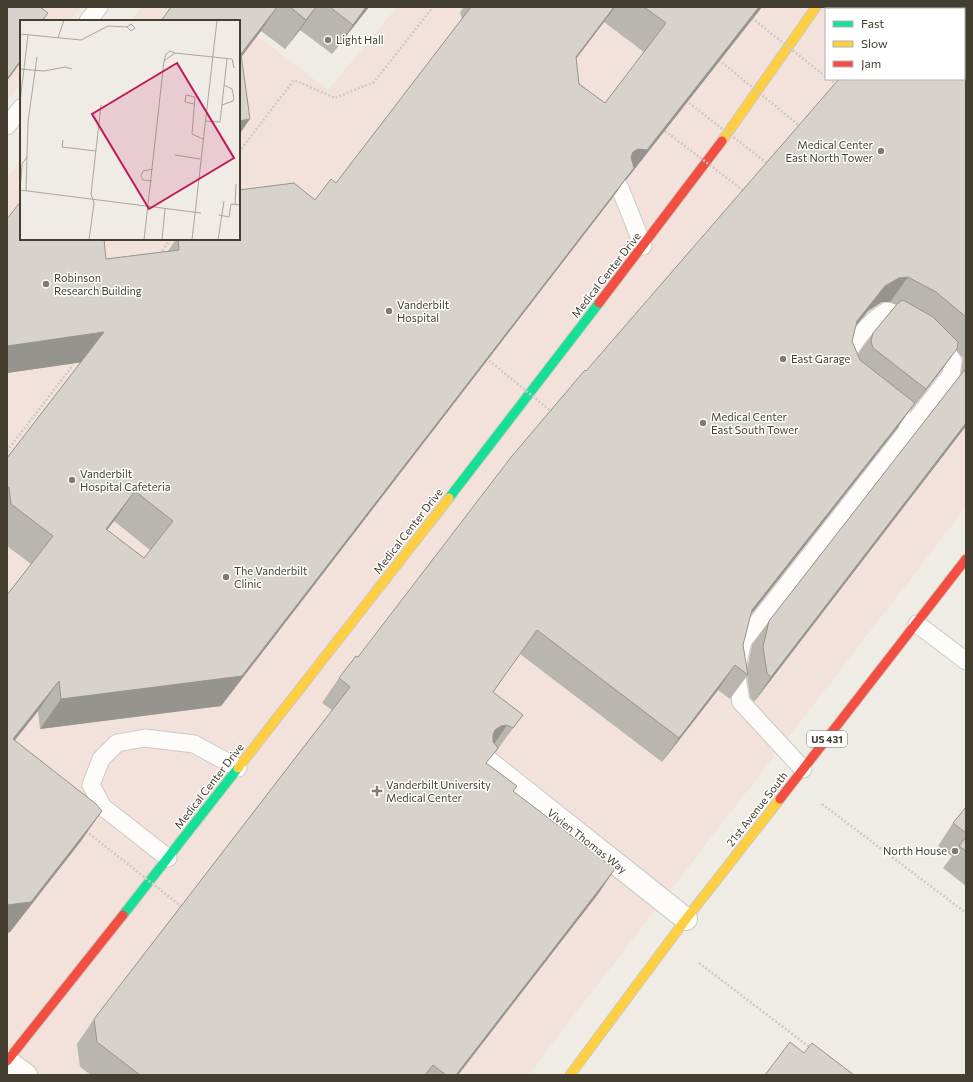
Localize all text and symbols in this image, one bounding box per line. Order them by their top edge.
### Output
legend [825,8,965,80]
text: Fast [861,16,884,30]
inset map [20,20,240,240]
place label: Light Hall [336,33,384,46]
marker: Light Hall [323,35,333,45]
text: Slow [861,36,888,50]
text: Jam [861,56,881,71]
place label: Medical Center East North Tower [786,138,874,164]
marker: Medical Center East North Tower [876,146,886,156]
street label: Medical Center Drive [568,229,643,320]
place label: Robinson Research Building [54,271,142,297]
marker: Robinson Research Building [41,279,51,289]
place label: Vanderbilt Hospital [397,298,450,324]
marker: Vanderbilt Hospital [384,306,394,316]
place label: East Garage [791,352,851,365]
marker: East Garage [778,354,788,364]
place label: Medical Center East South Tower [711,410,799,436]
marker: Medical Center East South Tower [698,418,708,428]
place label: Vanderbilt Hospital Cafeteria [80,467,171,493]
marker: Vanderbilt Hospital Cafeteria [67,475,77,485]
street label: Medical Center Drive [370,485,445,576]
place label: The Vanderbilt Clinic [234,564,308,590]
marker: The Vanderbilt Clinic [221,572,231,582]
road number: US 431 [807,731,847,747]
street label: Medical Center Drive [171,740,246,831]
street label: 21st Avenue South [723,769,790,849]
place label: Vanderbilt University Medical Center [386,778,491,804]
marker: Vanderbilt University Medical Center [371,785,383,797]
street label: Vivien Thomas Way [545,805,630,876]
place label: North House [883,844,947,857]
marker: North House [950,846,960,856]

